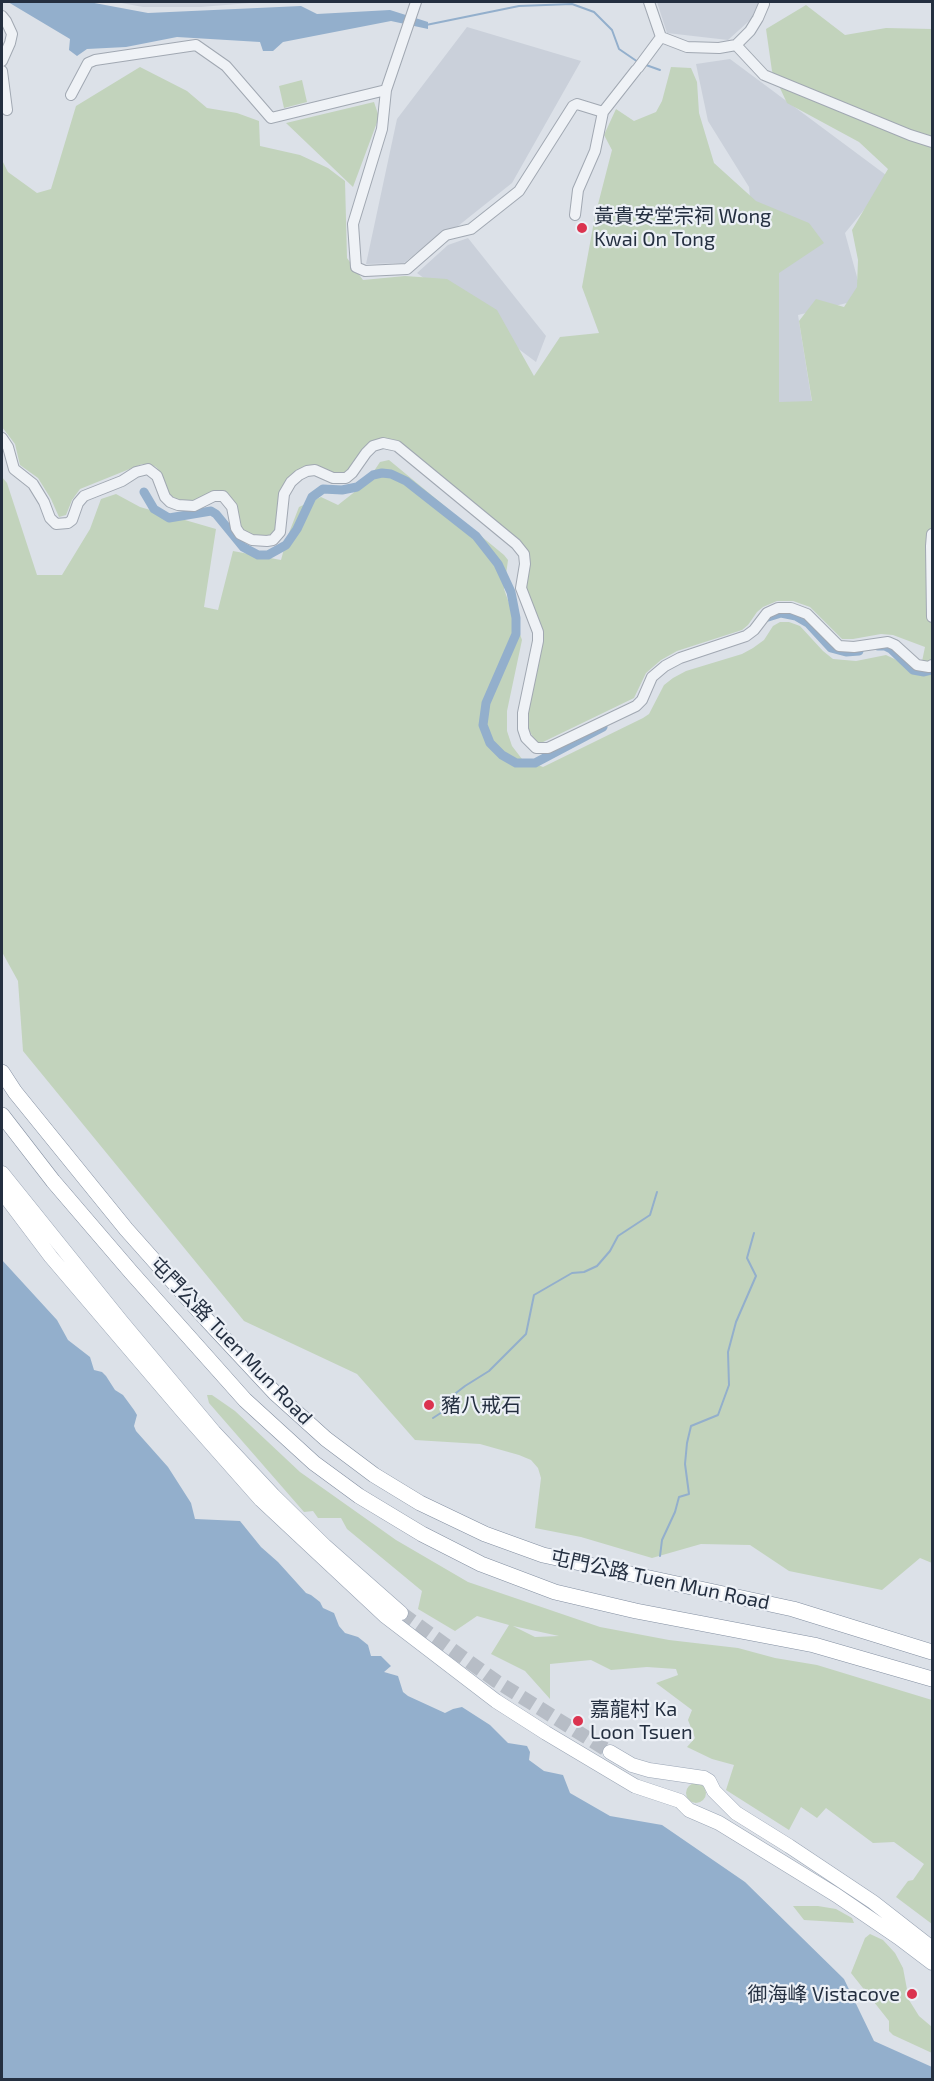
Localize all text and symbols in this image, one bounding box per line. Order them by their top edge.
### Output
place label: 黃貴安堂宗祠 Wong Kwai On Tong [594,204,771,251]
marker: 黃貴安堂宗祠 Wong Kwai On Tong [575,221,589,235]
street label: 屯門公路 Tuen Mun Road [145,1252,317,1430]
place label: 豬八戒石 [441,1393,521,1417]
marker: 豬八戒石 [422,1398,436,1412]
street label: 屯門公路 Tuen Mun Road [548,1545,772,1615]
place label: 嘉龍村 Ka Loon Tsuen [590,1697,693,1744]
marker: 嘉龍村 Ka Loon Tsuen [571,1714,585,1728]
place label: 御海峰 Vistacove [748,1982,900,2006]
marker: 御海峰 Vistacove [905,1987,919,2001]

